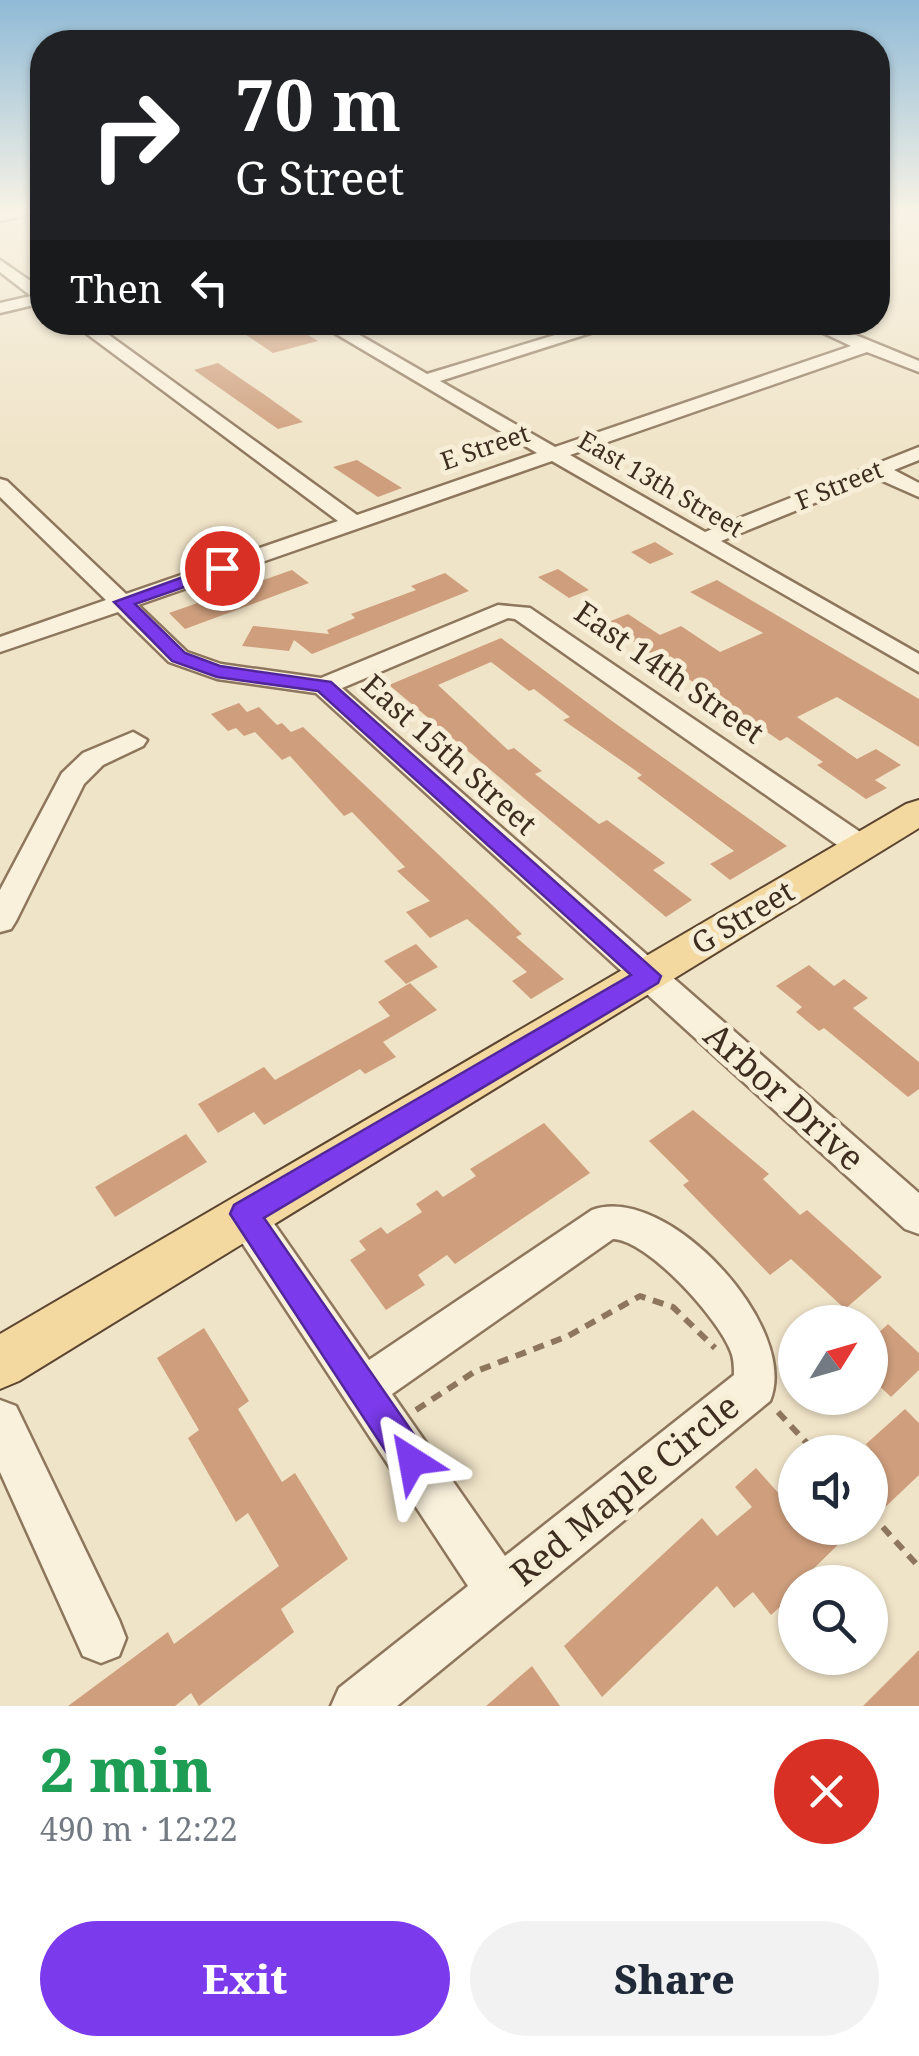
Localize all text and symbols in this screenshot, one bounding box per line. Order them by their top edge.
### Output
text: 70 m [235,56,401,152]
icon: right [70,70,200,200]
text: G Street [235,147,404,208]
icon: left [182,260,237,315]
text: Then [70,262,162,314]
street label: E Street [436,415,534,477]
street label: East 13th Street [573,422,750,544]
street label: F Street [790,451,887,517]
pin [180,526,265,611]
icon: arrive [195,541,250,596]
street label: East 14th Street [567,591,773,752]
street label: East 15th Street [354,664,546,843]
street label: G Street [683,870,801,963]
street label: Arbor Drive [695,1011,875,1180]
north arrow [778,1305,888,1415]
map controls [778,1305,888,1675]
street label: Red Maple Circle [500,1382,748,1596]
position arrow [360,1409,464,1513]
button: sound [778,1435,888,1545]
button: search [778,1565,888,1675]
text: 2 min [40,1728,212,1810]
button: close [774,1739,879,1844]
text: 490 m · 12:22 [40,1807,238,1850]
button: Exit [40,1921,450,2036]
button: Share [470,1921,879,2036]

